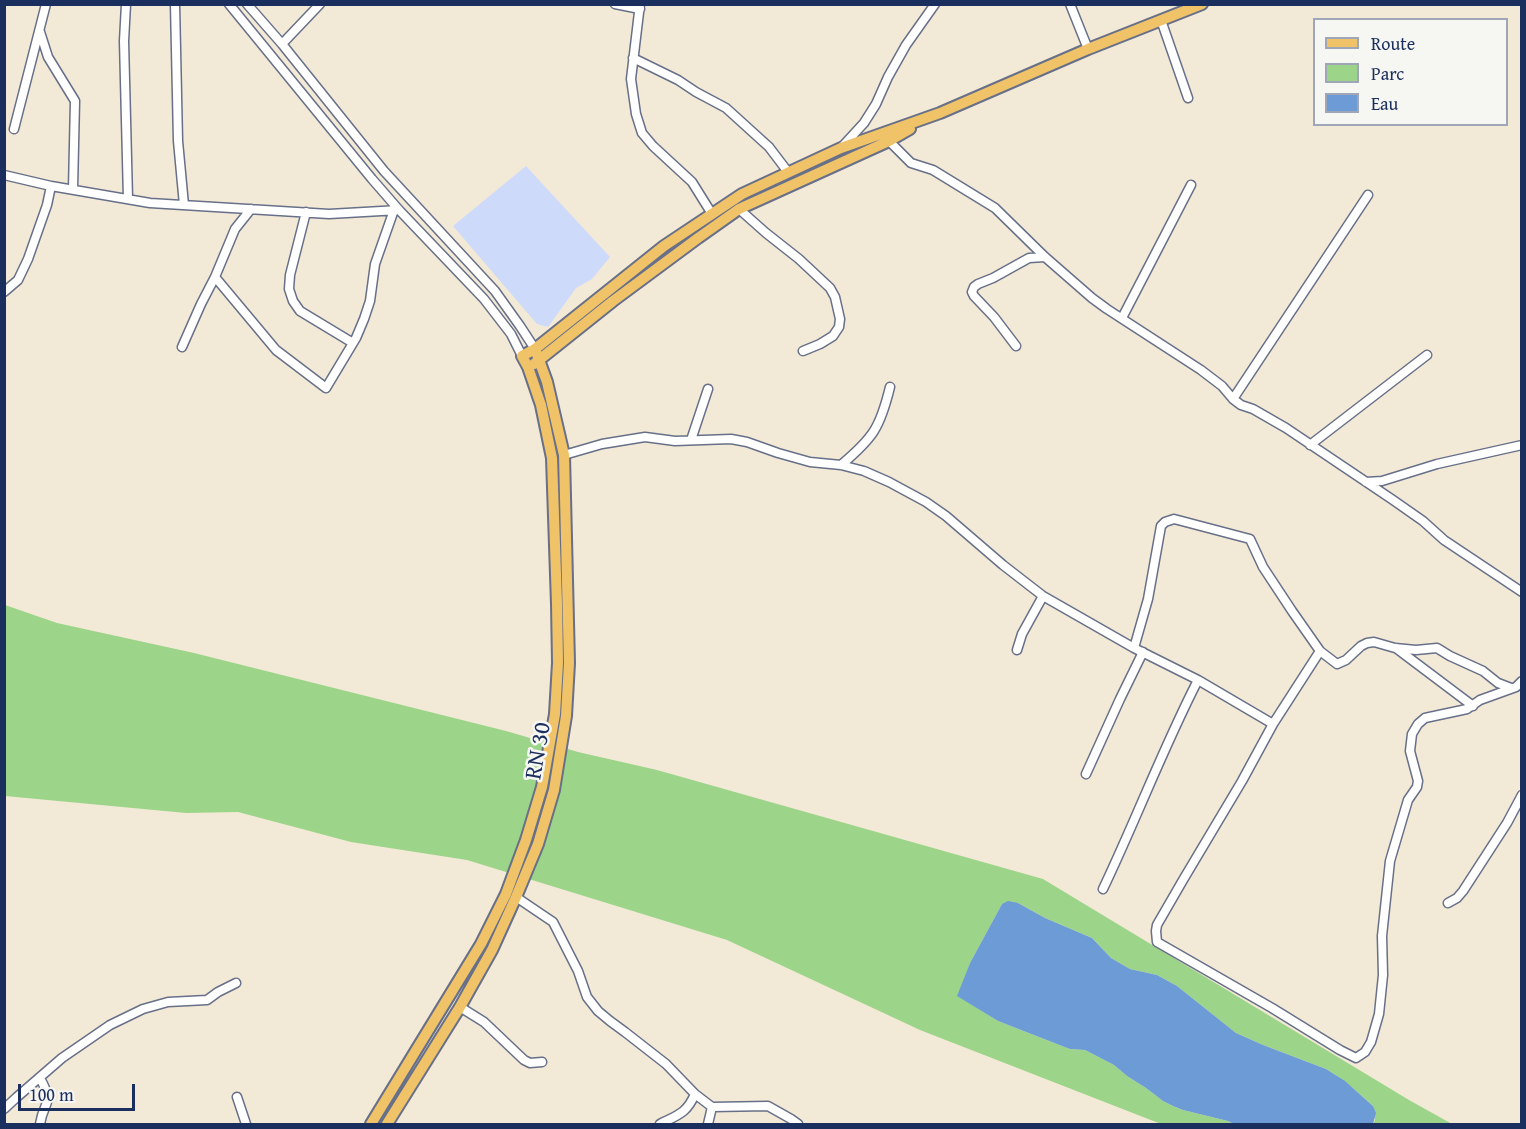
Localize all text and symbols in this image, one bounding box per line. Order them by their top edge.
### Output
legend [1313,18,1508,126]
text: Route [1371,30,1415,57]
text: Parc [1371,60,1404,87]
text: Eau [1371,90,1398,117]
street label: RN 30 [520,720,558,782]
scale bar [21,1072,138,1110]
text: 100 m [29,1081,74,1108]

